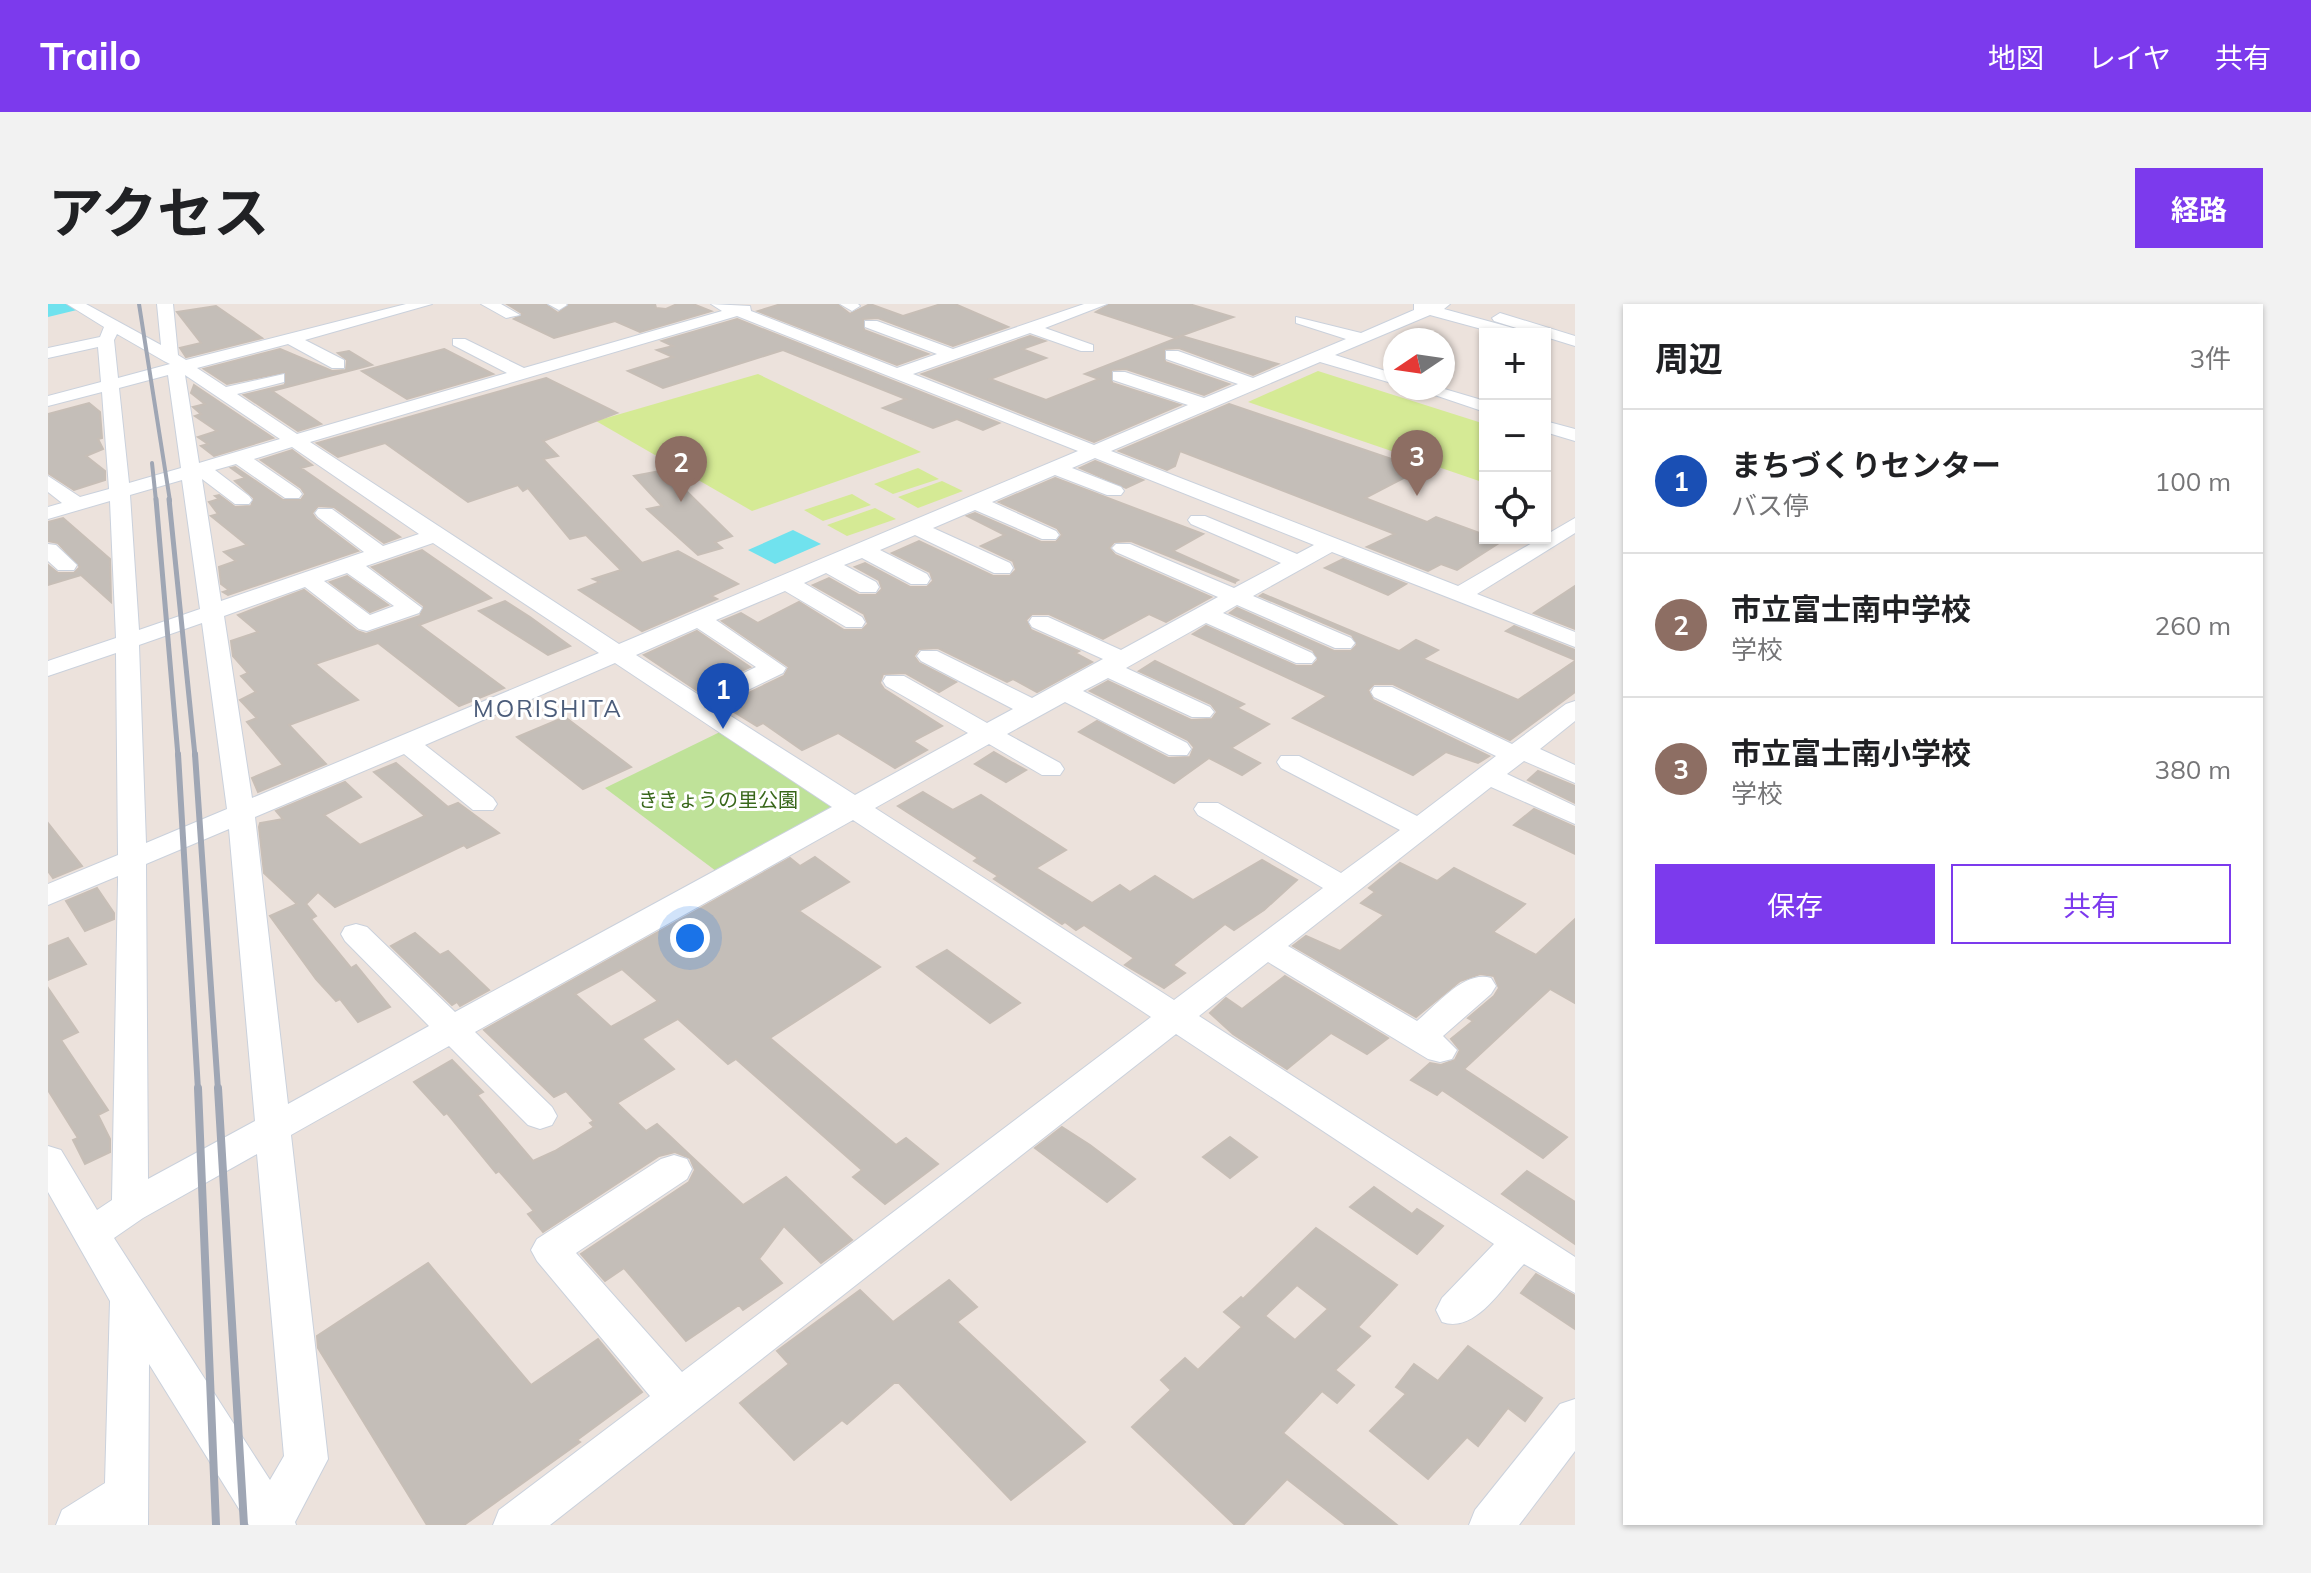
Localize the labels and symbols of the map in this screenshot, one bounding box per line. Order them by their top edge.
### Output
north arrow [1383,328,1455,400]
pin: 3 [1391,430,1443,496]
pin: 2 [655,436,707,502]
pin: 1 [697,663,749,729]
district label: MORISHITA [473,693,623,723]
park label: ききょうの里公園 [638,787,798,812]
your location [670,918,710,958]

